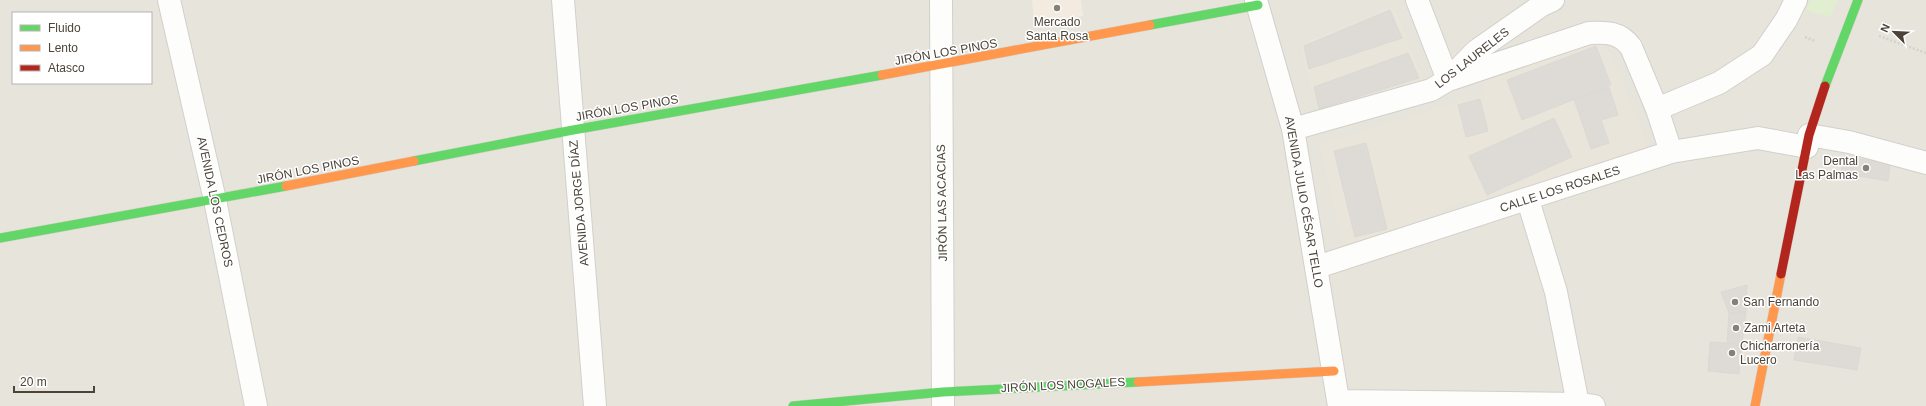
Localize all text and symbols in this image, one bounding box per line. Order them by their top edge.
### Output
marker: Mercado Santa Rosa [1052,3,1062,13]
legend [12,12,152,84]
north arrow [1874,12,1914,52]
place label: Mercado Santa Rosa [1026,15,1089,43]
text: Fluido [48,21,81,35]
text: N [1878,22,1892,34]
street label: LOS LAURELES [1432,25,1512,91]
street label: JIRÓN LOS PINOS [893,35,998,68]
text: Lento [48,41,78,55]
text: Atasco [48,61,85,75]
street label: JIRÓN LOS PINOS [574,91,679,124]
street label: AVENIDA JULIO CÉSAR TELLO [1282,115,1327,289]
street label: AVENIDA LOS CEDROS [194,135,236,269]
street label: AVENIDA JORGE DÍAZ [566,139,591,267]
street label: JIRÓN LAS ACACIAS [933,144,950,262]
street label: JIRÓN LOS PINOS [255,152,360,187]
place label: Dental Las Palmas [1795,154,1858,182]
street label: CALLE LOS ROSALES [1498,163,1622,215]
marker: Dental Las Palmas [1861,163,1871,173]
place label: San Fernando [1743,295,1819,309]
marker: San Fernando [1730,297,1740,307]
place label: Zami Arteta [1744,321,1806,335]
marker: Zami Arteta [1731,323,1741,333]
place label: Chicharronería Lucero [1740,339,1820,367]
marker: Chicharronería Lucero [1727,348,1737,358]
scale bar [14,368,94,394]
street label: JIRÓN LOS NOGALES [1000,374,1126,395]
text: 20 m [20,375,47,389]

